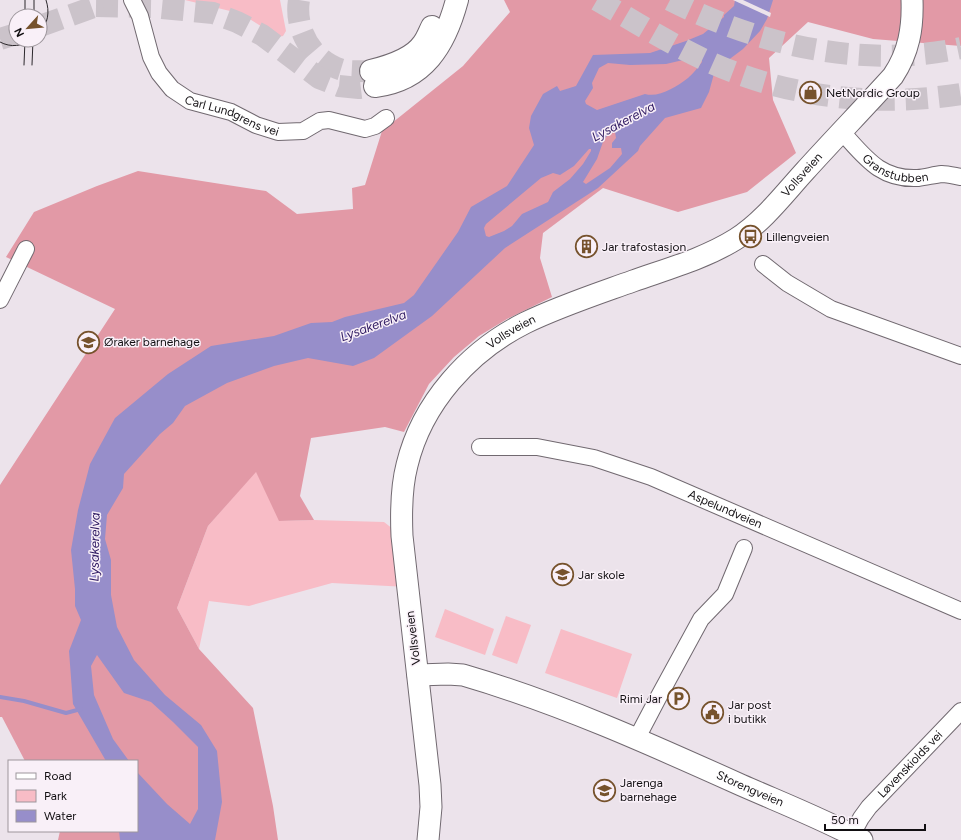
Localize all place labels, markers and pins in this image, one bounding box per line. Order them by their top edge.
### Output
shop icon: NetNordic Group [797,80,823,106]
place label: NetNordic Group [826,86,920,100]
bus stop icon: Lillengveien [737,224,763,250]
place label: Lillengveien [766,230,830,244]
building icon: Jar trafostasjon [573,234,599,260]
place label: Jar trafostasjon [602,240,686,254]
school or university icon: Øraker barnehage [76,329,102,355]
place label: Øraker barnehage [104,335,200,349]
school or university icon: Jar skole [550,562,576,588]
place label: Jar skole [578,568,625,582]
parking icon: Rimi Jar [665,686,691,712]
place label: Rimi Jar [619,692,662,706]
place label: Jar post i butikk [728,698,772,726]
public building icon: Jar post i butikk [699,699,725,725]
place label: Jarenga barnehage [620,776,677,804]
school or university icon: Jarenga barnehage [592,777,618,803]

